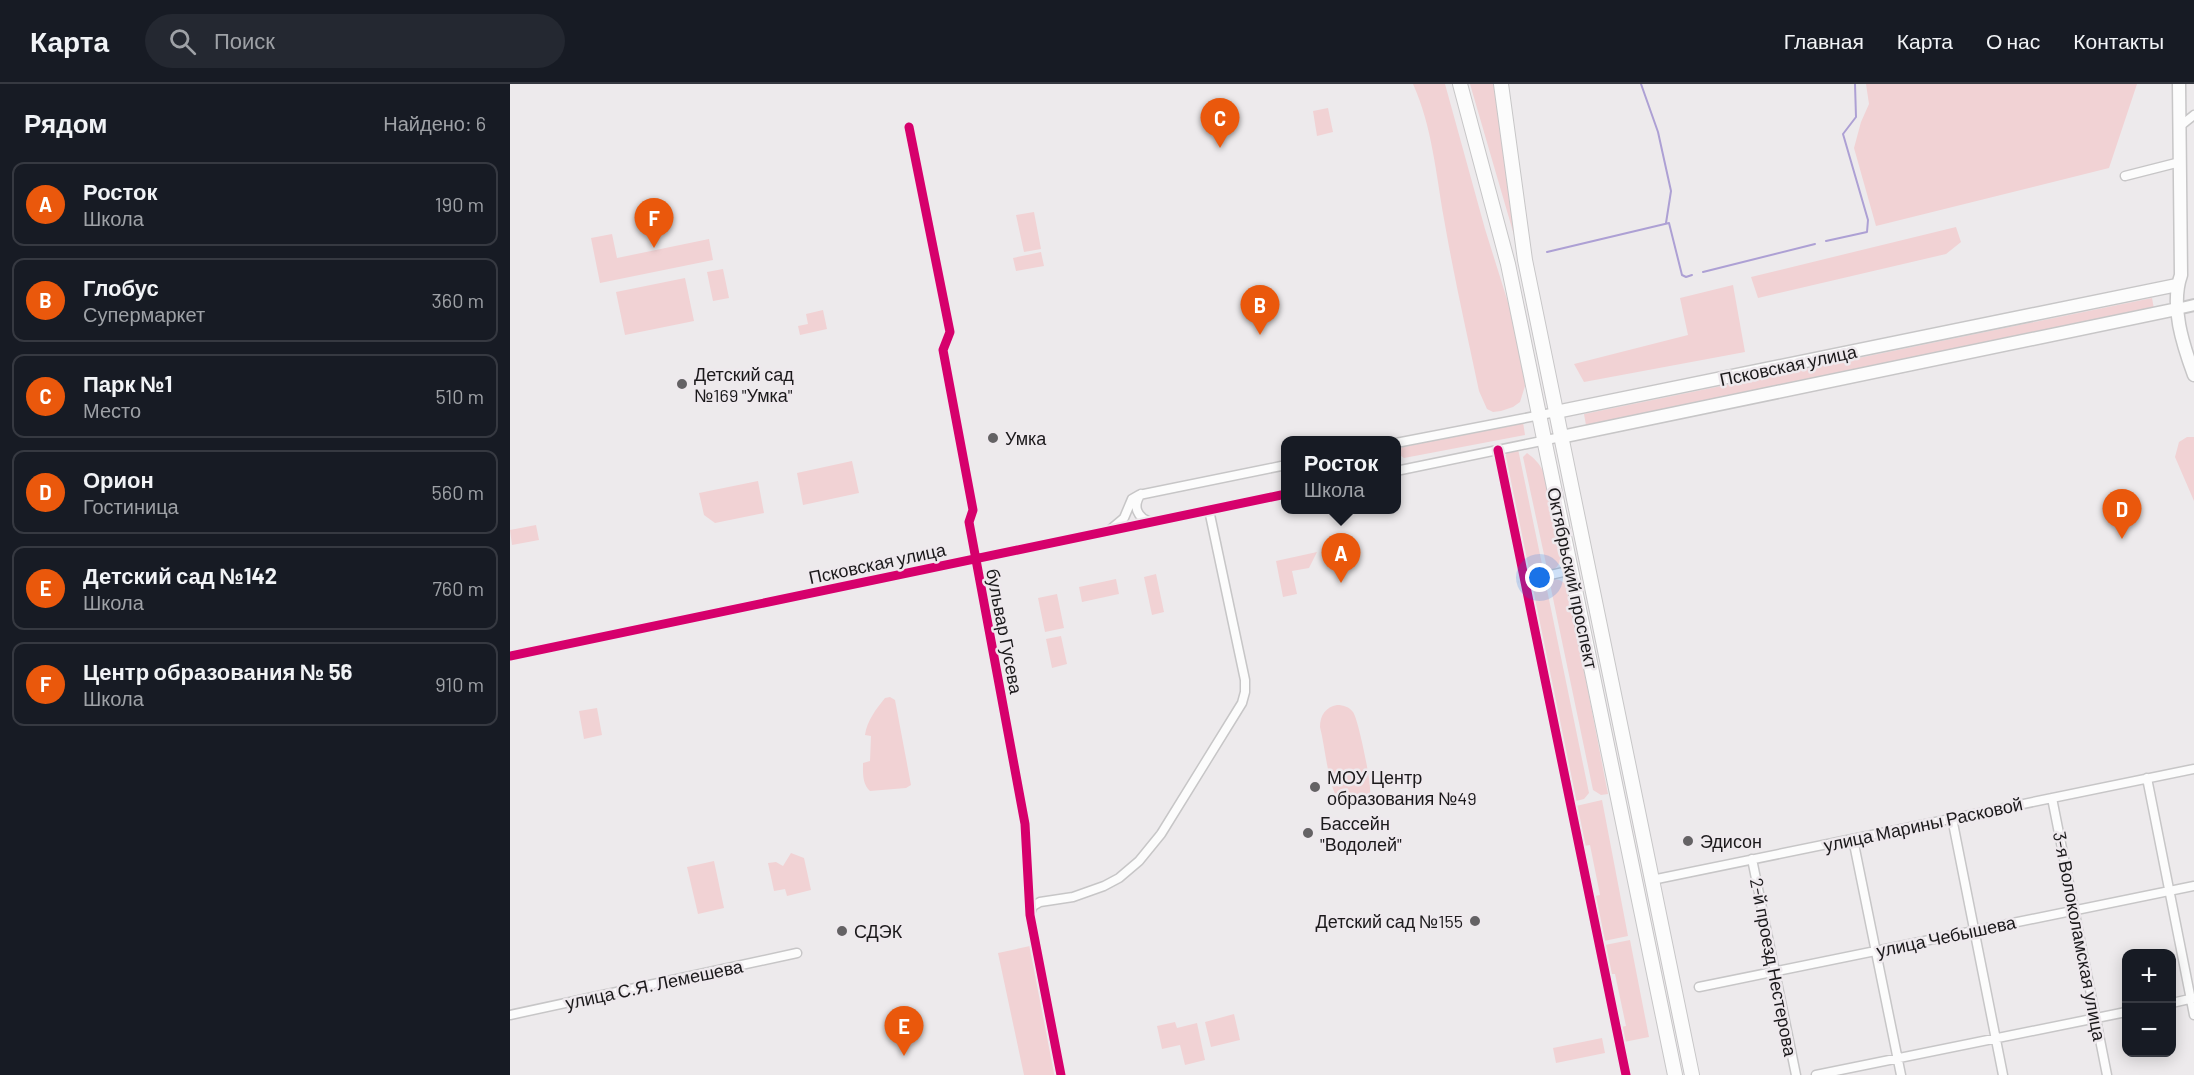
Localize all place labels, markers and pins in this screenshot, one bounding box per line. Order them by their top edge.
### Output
pin: C [1200,98,1240,148]
pin: F [634,198,674,248]
pin: B [1240,286,1280,335]
place label: Детский сад №169 "Умка" [694,363,794,406]
marker: Детский сад №169 "Умка" [675,377,689,391]
place label: Умка [1005,427,1047,449]
marker: Умка [986,431,1000,445]
pin: D [2102,490,2142,539]
pin: A [1322,534,1360,583]
place label: МОУ Центр образования №49 [1327,766,1477,809]
marker: МОУ Центр образования №49 [1308,780,1322,794]
place label: Бассейн "Водолей" [1320,812,1402,855]
marker: Бассейн "Водолей" [1301,826,1315,840]
place label: Эдисон [1700,830,1762,852]
marker: Эдисон [1681,834,1695,848]
place label: Детский сад №155 [1316,910,1463,932]
marker: Детский сад №155 [1468,914,1482,928]
place label: СДЭК [854,920,903,942]
marker: СДЭК [835,924,849,938]
pin: E [884,1006,924,1056]

